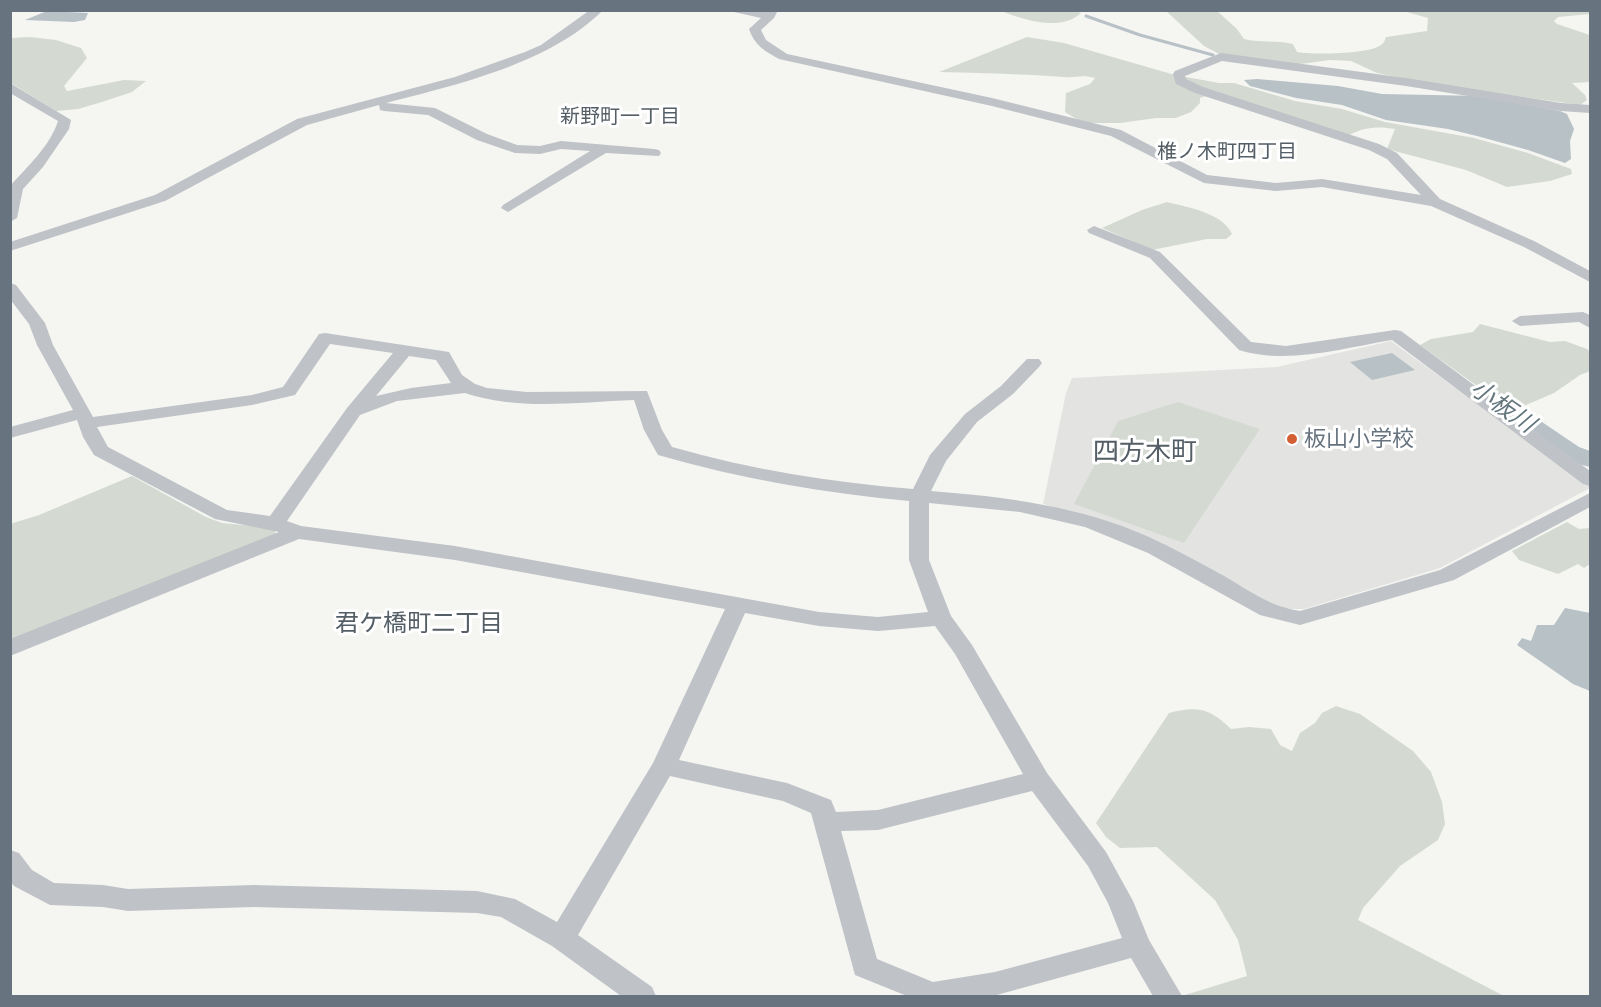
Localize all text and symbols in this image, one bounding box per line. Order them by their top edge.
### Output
district label: 新野町一丁目 [560,104,680,128]
district label: 椎ノ木町四丁目 [1157,139,1297,163]
water label: 小板川 [1465,374,1541,438]
place label: 板山小学校 [1304,426,1414,452]
marker: 板山小学校 [1285,432,1299,446]
district label: 四方木町 [1093,435,1197,467]
district label: 君ケ橋町二丁目 [335,609,503,637]

